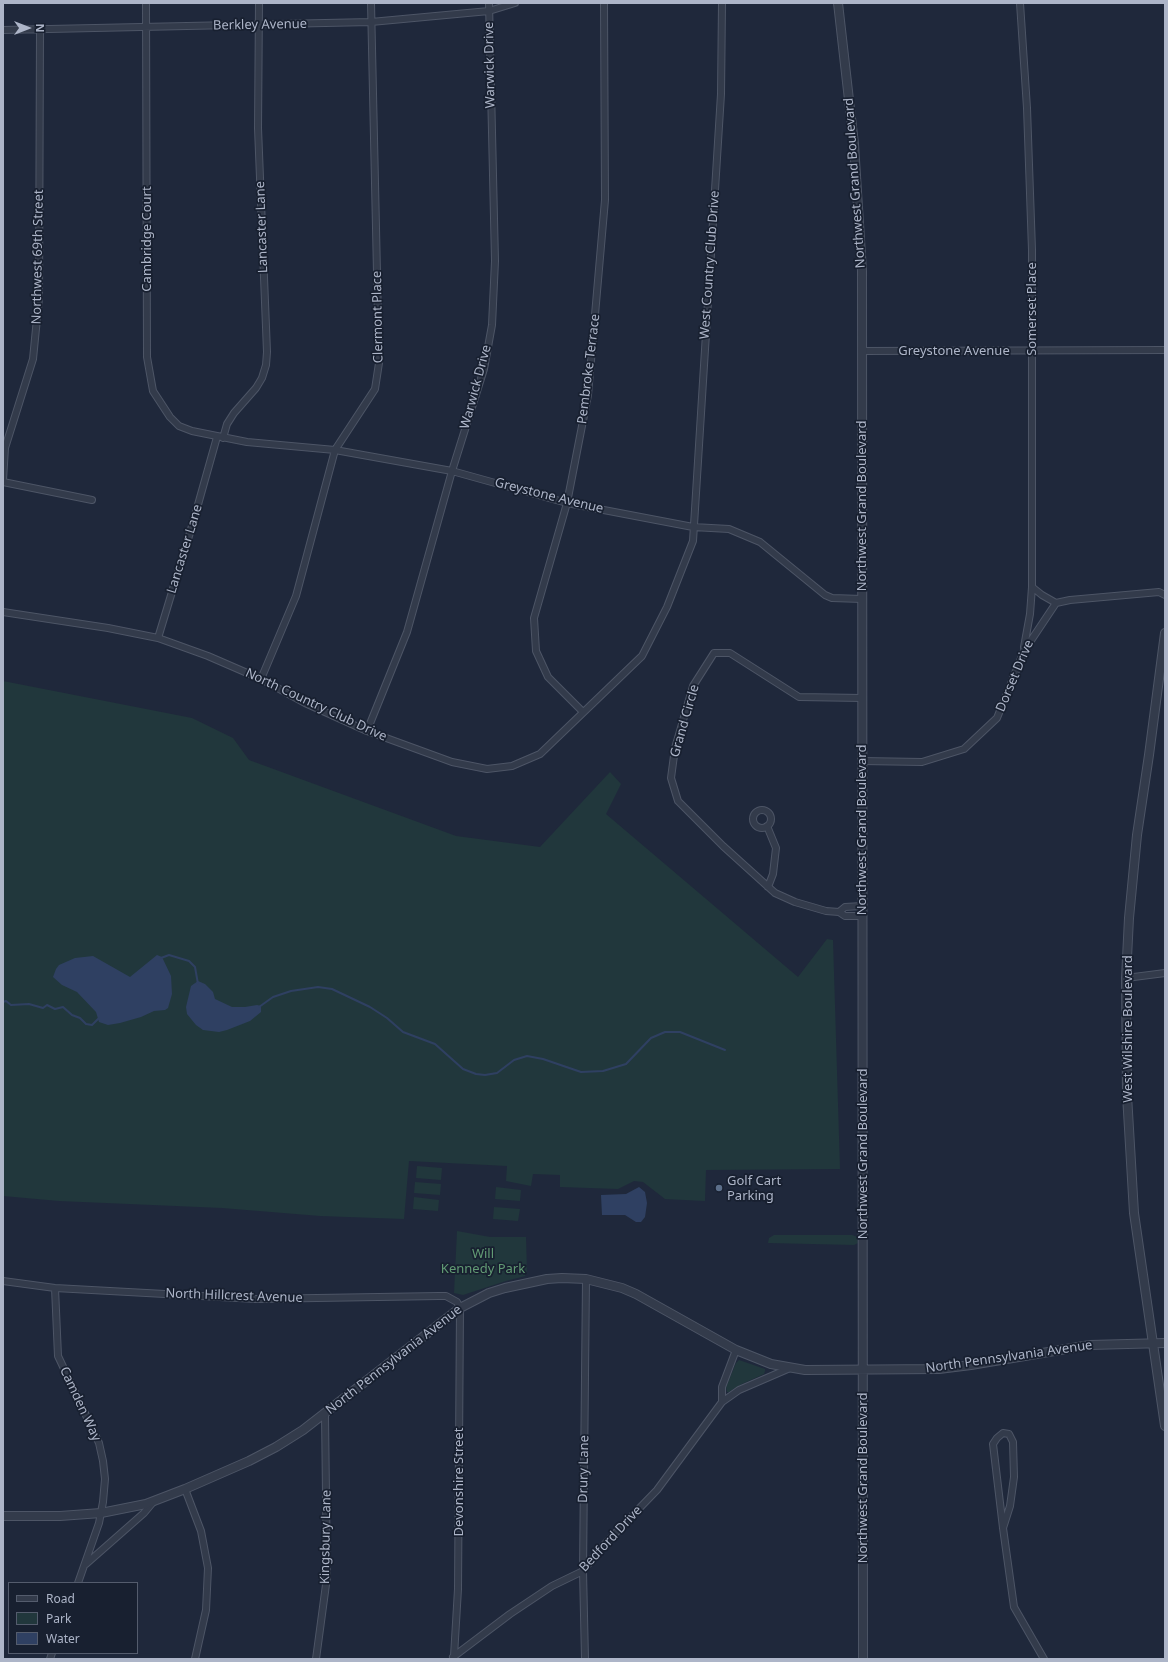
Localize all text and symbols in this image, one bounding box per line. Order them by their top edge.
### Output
north arrow [8,8,48,48]
street label: Berkley Avenue [213,16,307,34]
street label: Warwick Drive [481,21,499,109]
text: N [33,24,48,32]
street label: Northwest Grand Boulevard [841,97,869,269]
street label: Lancaster Lane [253,181,271,273]
street label: Cambridge Court [139,186,155,292]
street label: Northwest 69th Street [29,189,47,325]
street label: West Country Club Drive [697,190,723,340]
street label: Somerset Place [1024,262,1040,356]
street label: Clermont Place [369,271,387,363]
street label: Pembroke Terrace [574,313,604,425]
street label: Warwick Drive [457,343,495,431]
street label: Greystone Avenue [898,343,1010,359]
street label: Northwest Grand Boulevard [854,421,870,591]
street label: Greystone Avenue [493,475,605,517]
street label: Lancaster Lane [164,503,206,595]
street label: Dorset Drive [993,638,1037,714]
street label: North Country Club Drive [243,665,389,745]
street label: Grand Circle [667,683,703,759]
street label: Northwest Grand Boulevard [854,745,870,915]
street label: West Wilshire Boulevard [1120,955,1136,1103]
street label: Northwest Grand Boulevard [855,1069,871,1239]
place label: Golf Cart Parking [727,1173,781,1204]
marker: Golf Cart Parking [714,1183,724,1193]
park label: Will Kennedy Park [441,1246,525,1277]
street label: North Hillcrest Avenue [165,1286,303,1306]
street label: North Pennsylvania Avenue [323,1302,465,1418]
street label: North Pennsylvania Avenue [925,1338,1093,1376]
street label: Camden Way [56,1364,104,1444]
street label: Northwest Grand Boulevard [855,1393,871,1563]
street label: Devonshire Street [451,1428,467,1536]
street label: Drury Lane [576,1435,592,1503]
street label: Kingsbury Lane [317,1490,335,1584]
street label: Bedford Drive [576,1503,646,1575]
legend [8,1582,138,1654]
text: Road [46,1590,75,1607]
text: Park [46,1610,71,1627]
text: Water [46,1630,80,1647]

